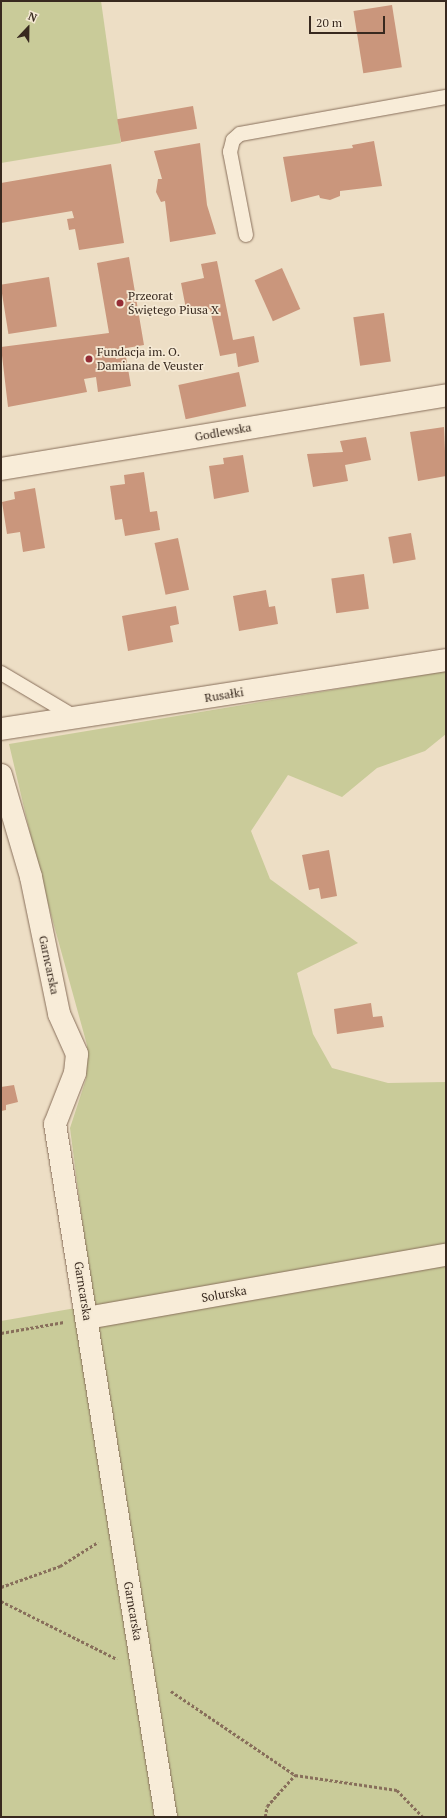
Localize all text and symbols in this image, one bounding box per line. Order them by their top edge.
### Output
north arrow [8,8,48,48]
scale bar [311,8,387,34]
text: N [26,9,39,25]
text: 20 m [316,15,342,30]
place label: Przeorat Świętego Piusa X [128,289,219,317]
marker: Przeorat Świętego Piusa X [115,298,125,308]
place label: Fundacja im. O. Damiana de Veuster [97,345,204,373]
marker: Fundacja im. O. Damiana de Veuster [84,354,94,364]
street label: Godlewska [193,420,253,444]
street label: Rusałki [203,685,245,705]
street label: Garncarska [36,934,62,996]
street label: Garncarska [71,1260,95,1322]
street label: Solurska [200,1283,248,1305]
street label: Garncarska [121,1580,145,1642]

